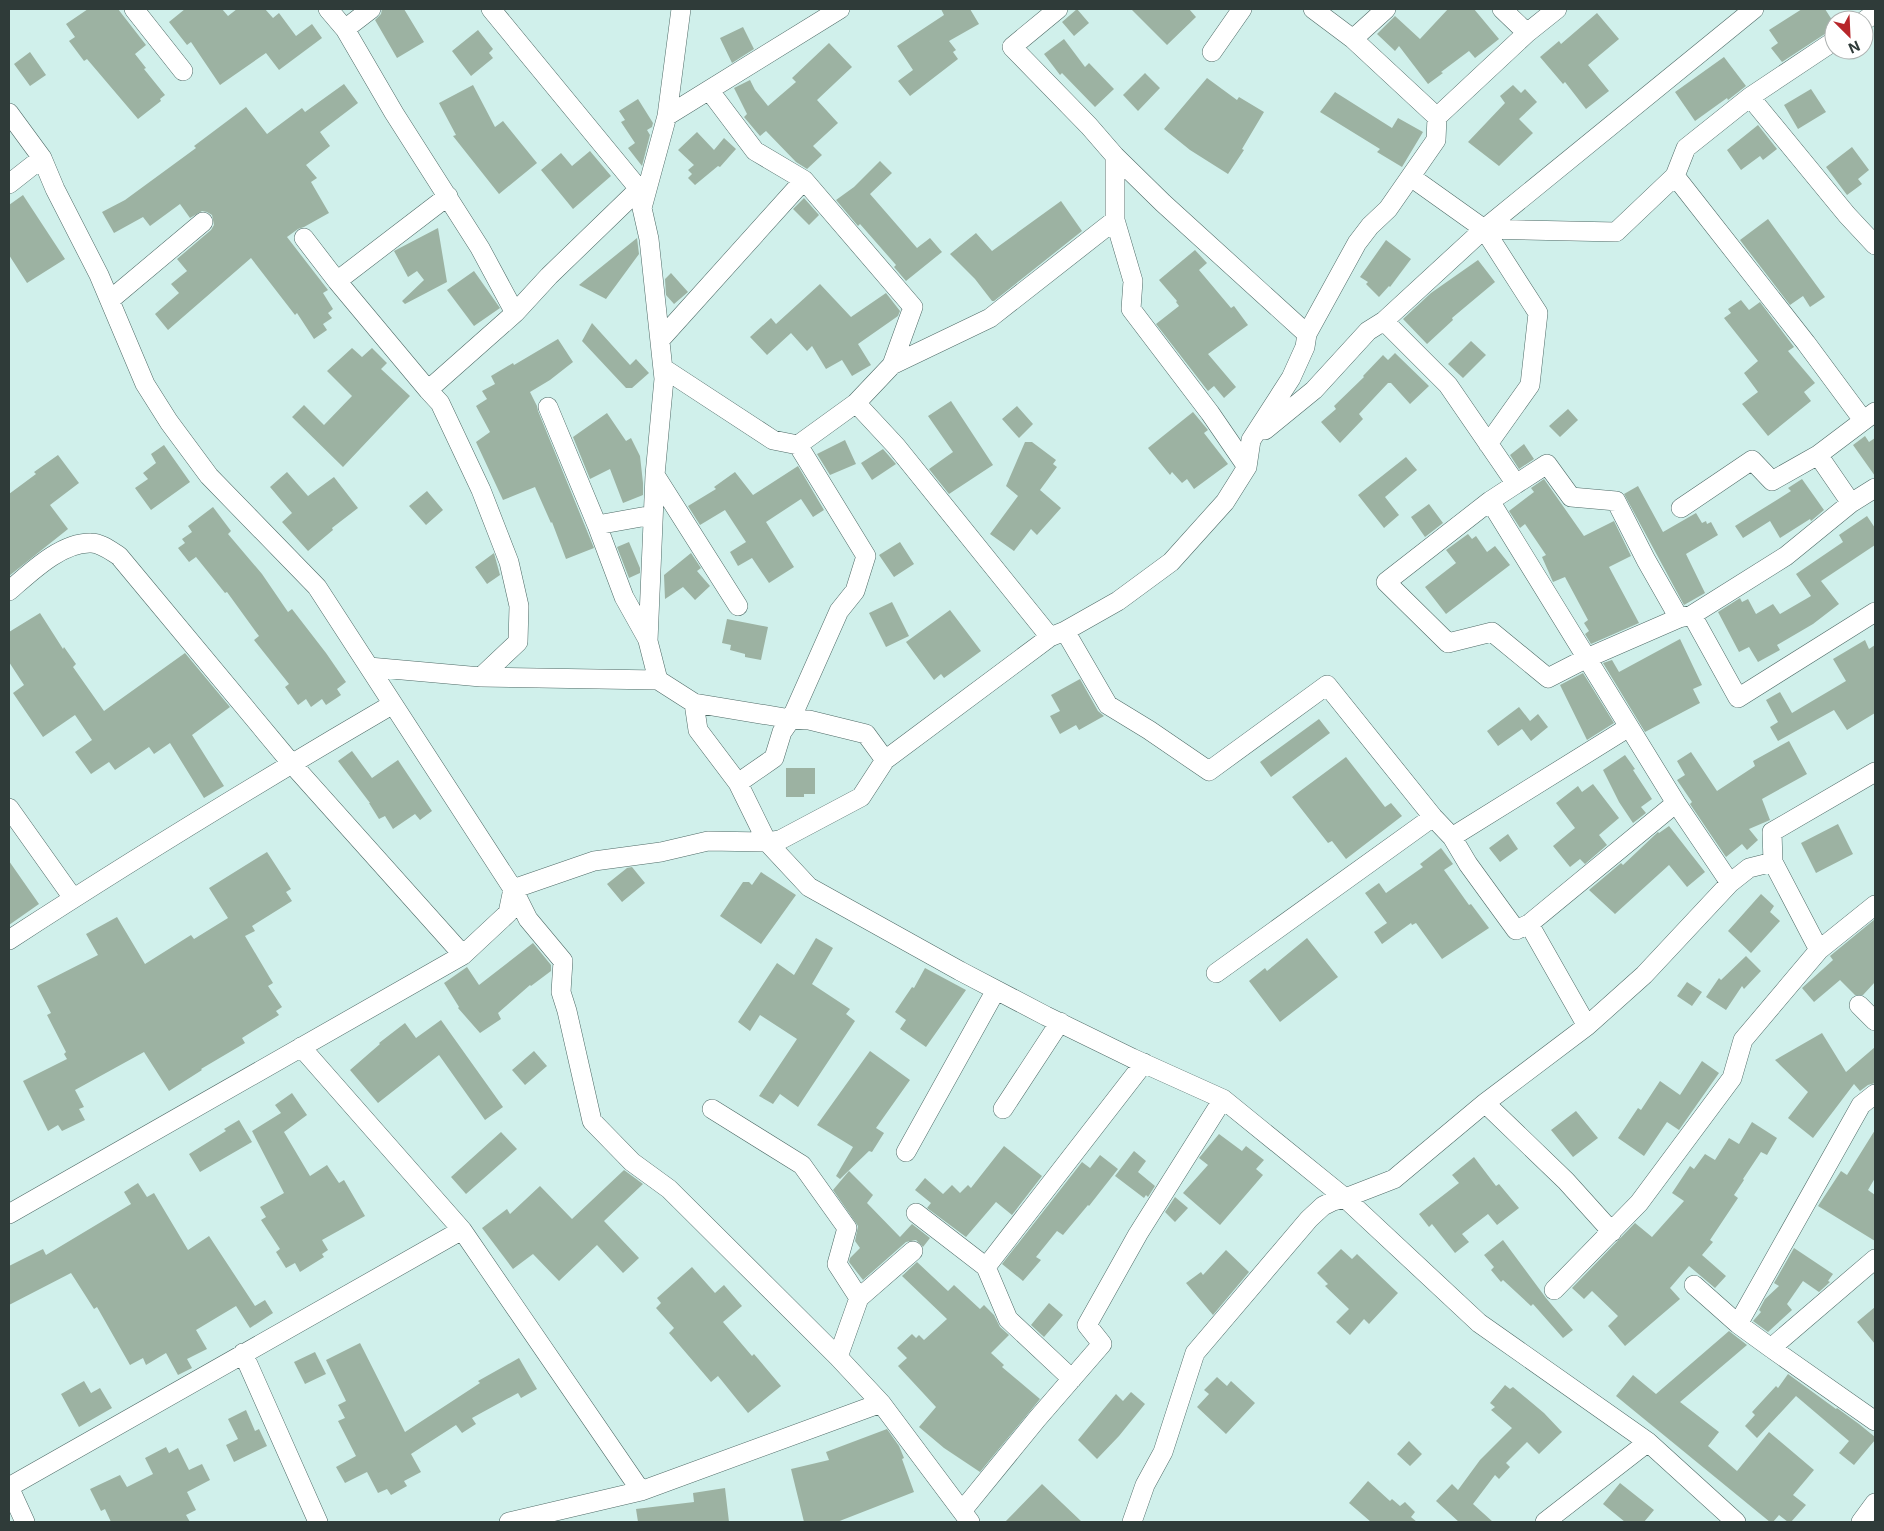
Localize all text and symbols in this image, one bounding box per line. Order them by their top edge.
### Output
north arrow [1824,10,1874,60]
text: N [1846,37,1863,57]

